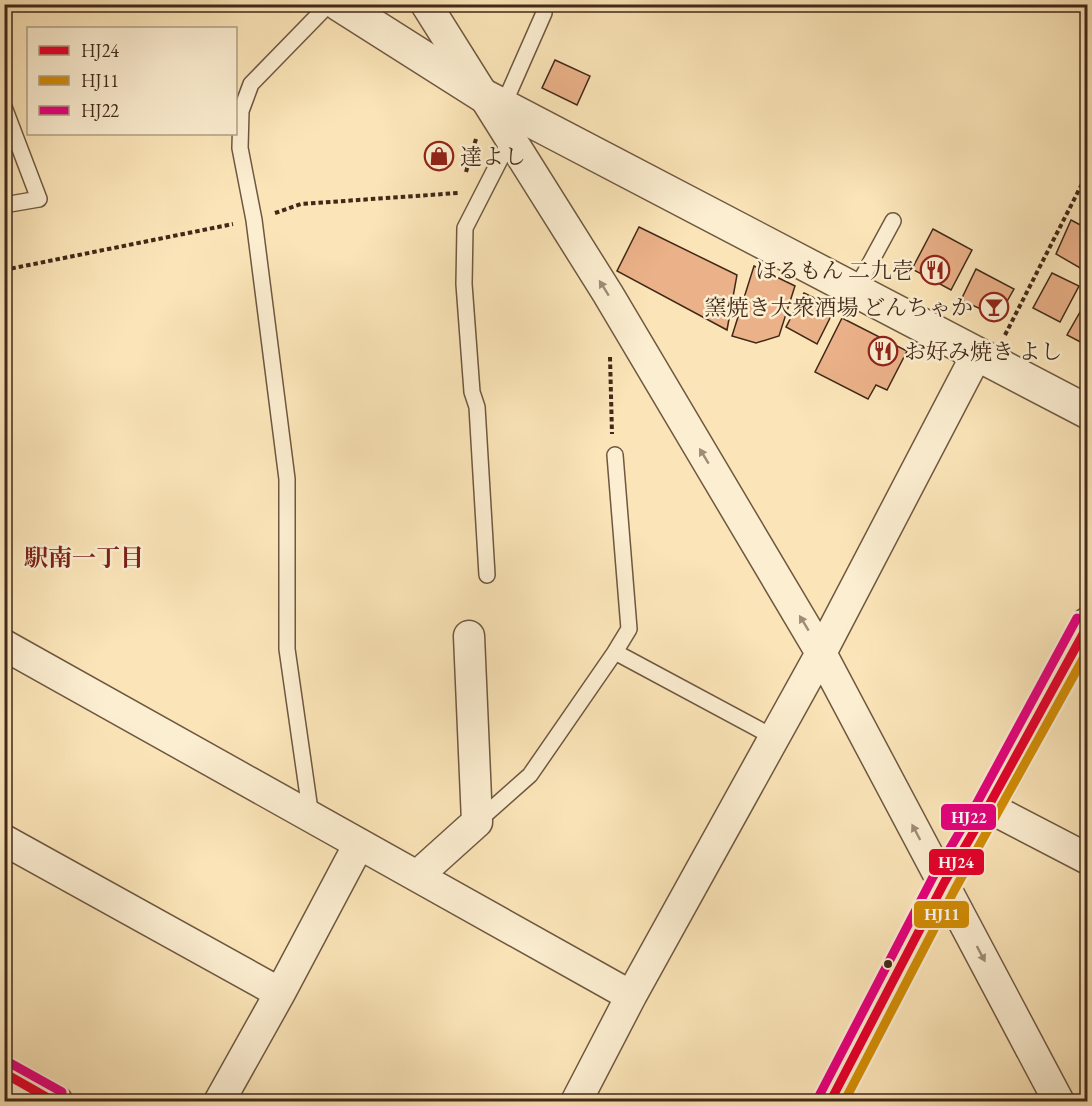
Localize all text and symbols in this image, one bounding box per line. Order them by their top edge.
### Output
legend [27,27,237,135]
text: HJ24 [81,39,119,62]
text: HJ11 [81,69,119,92]
text: HJ22 [81,99,119,122]
shop icon: 達よし [423,140,455,172]
place label: 達よし [460,142,526,171]
restaurant icon: ほるもん 二九壱 [919,254,951,286]
place label: ほるもん 二九壱 [756,256,914,285]
one-way arrow [599,280,610,296]
bar icon: 窯焼き大衆酒場 どんちゃか [978,291,1010,323]
place label: 窯焼き大衆酒場 どんちゃか [705,293,973,322]
restaurant icon: お好み焼き よし [867,335,899,367]
place label: お好み焼き よし [904,337,1062,366]
one-way arrow [699,447,709,464]
district label: 駅南一丁目 [24,542,144,573]
one-way arrow [798,615,809,631]
line badge: HJ22 [940,803,997,831]
text: HJ22 [951,807,987,828]
one-way arrow [911,823,921,840]
line badge: HJ24 [928,848,985,876]
text: HJ24 [938,852,974,873]
line badge: HJ11 [913,900,970,929]
text: HJ11 [924,904,960,925]
one-way arrow [976,945,986,962]
unlabelled marker [882,958,894,970]

